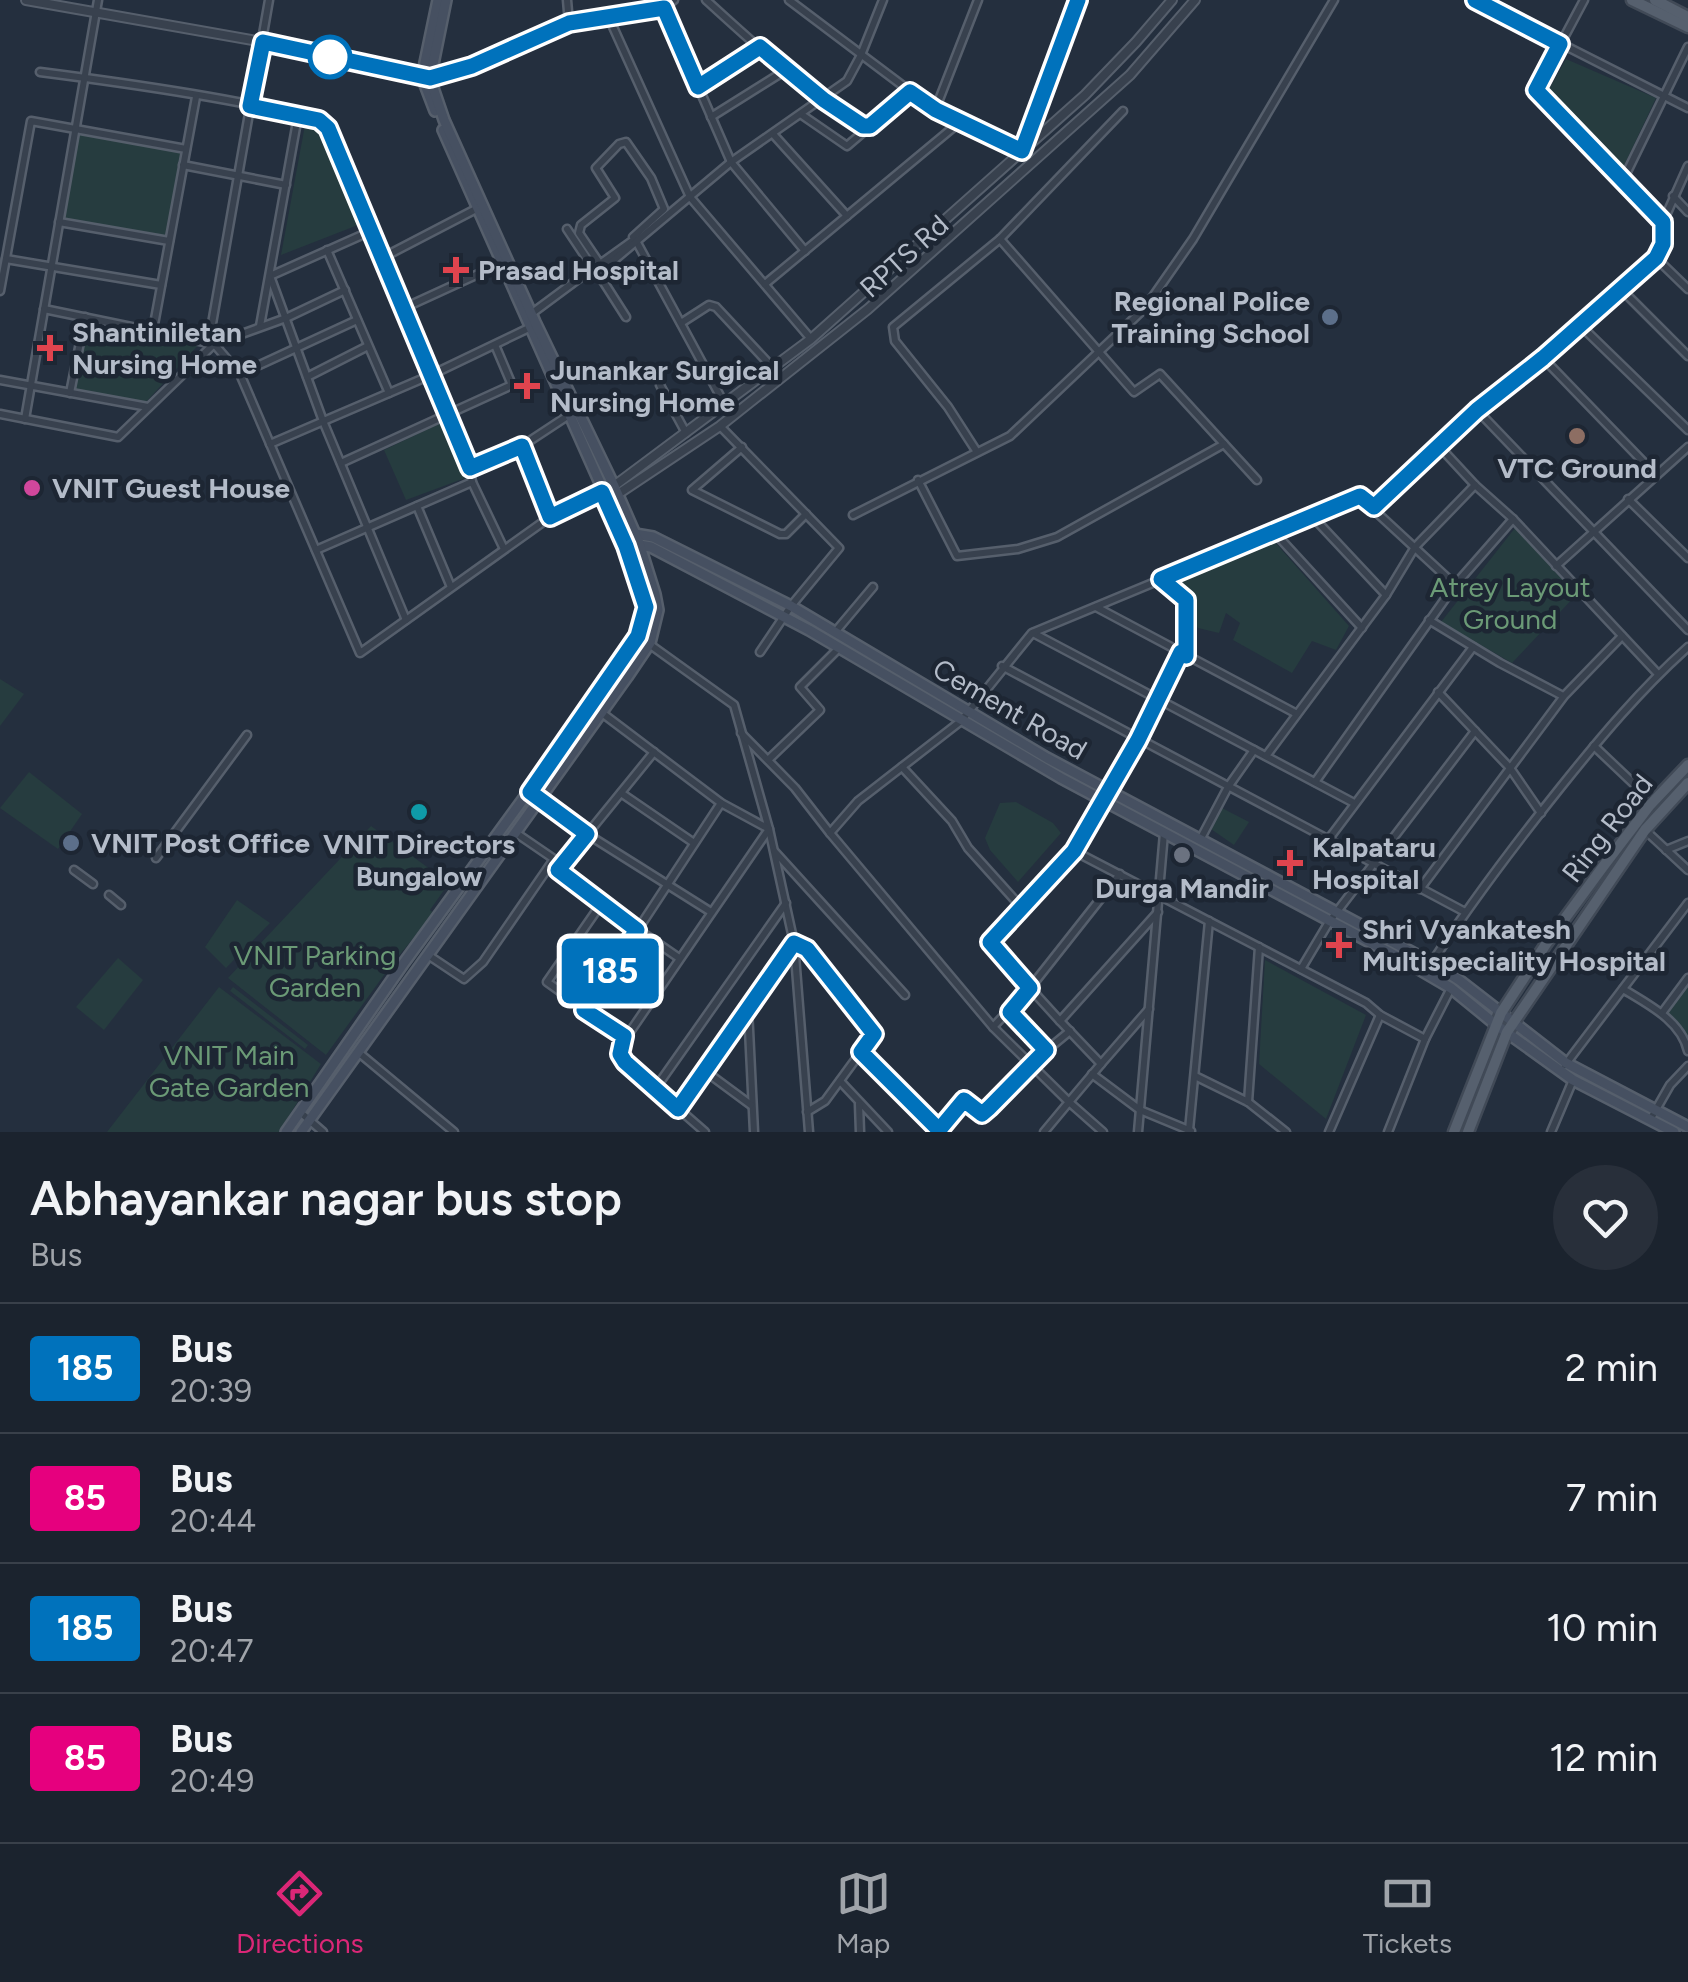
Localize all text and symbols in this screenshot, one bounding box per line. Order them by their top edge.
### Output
unlabelled marker [309,36,351,78]
street label: RPTS Rd [853,207,955,305]
place label: Prasad Hospital [478,253,679,287]
marker: Prasad Hospital [443,257,469,283]
place label: Regional Police Training School [1112,284,1310,350]
marker: Regional Police Training School [1319,306,1341,328]
place label: Shantiniletan Nursing Home [72,315,257,381]
marker: Shantiniletan Nursing Home [37,335,63,361]
place label: Junankar Surgical Nursing Home [550,353,779,419]
marker: Junankar Surgical Nursing Home [514,373,540,399]
marker: VTC Ground [1566,425,1588,447]
place label: VTC Ground [1497,451,1657,485]
place label: VNIT Guest House [52,471,290,505]
marker: VNIT Guest House [21,477,43,499]
park label: Atrey Layout Ground [1429,570,1591,636]
street label: Cement Road [927,651,1093,767]
street label: Ring Road [1554,767,1660,889]
marker: VNIT Directors Bungalow [408,801,430,823]
place label: VNIT Post Office [91,826,310,860]
place label: VNIT Directors Bungalow [323,827,515,893]
place label: Kalpataru Hospital [1312,830,1436,896]
marker: VNIT Post Office [60,832,82,854]
marker: Durga Mandir [1171,844,1193,866]
marker: Kalpataru Hospital [1277,850,1303,876]
place label: Durga Mandir [1095,871,1269,905]
place label: Shri Vyankatesh Multispeciality Hospital [1362,912,1666,978]
marker: Shri Vyankatesh Multispeciality Hospital [1326,932,1352,958]
park label: VNIT Parking Garden [234,938,396,1004]
line badge: 185 [552,938,668,1004]
text: 185 [582,950,638,992]
park label: VNIT Main Gate Garden [149,1038,309,1104]
button: heart [1553,1165,1658,1270]
text: Abhayankar nagar bus stop [30,1169,622,1227]
text: Bus [30,1236,82,1274]
text: Bus [170,1326,233,1372]
text: 2 min [1565,1345,1658,1391]
text: 185 [57,1347,113,1389]
text: 20:39 [170,1372,252,1410]
text: Bus [170,1456,233,1502]
text: 7 min [1566,1475,1658,1521]
text: 85 [64,1477,106,1519]
text: 20:44 [170,1502,256,1540]
text: Bus [170,1586,233,1632]
text: 10 min [1546,1605,1658,1651]
text: 185 [57,1607,113,1649]
text: 20:47 [170,1632,254,1670]
text: Bus [170,1716,233,1762]
text: 12 min [1549,1735,1658,1781]
text: 85 [64,1737,106,1779]
text: 20:49 [170,1762,254,1800]
tab: Directions [236,1866,364,1960]
tab: Map [836,1866,891,1960]
tab: Tickets [1363,1866,1452,1960]

